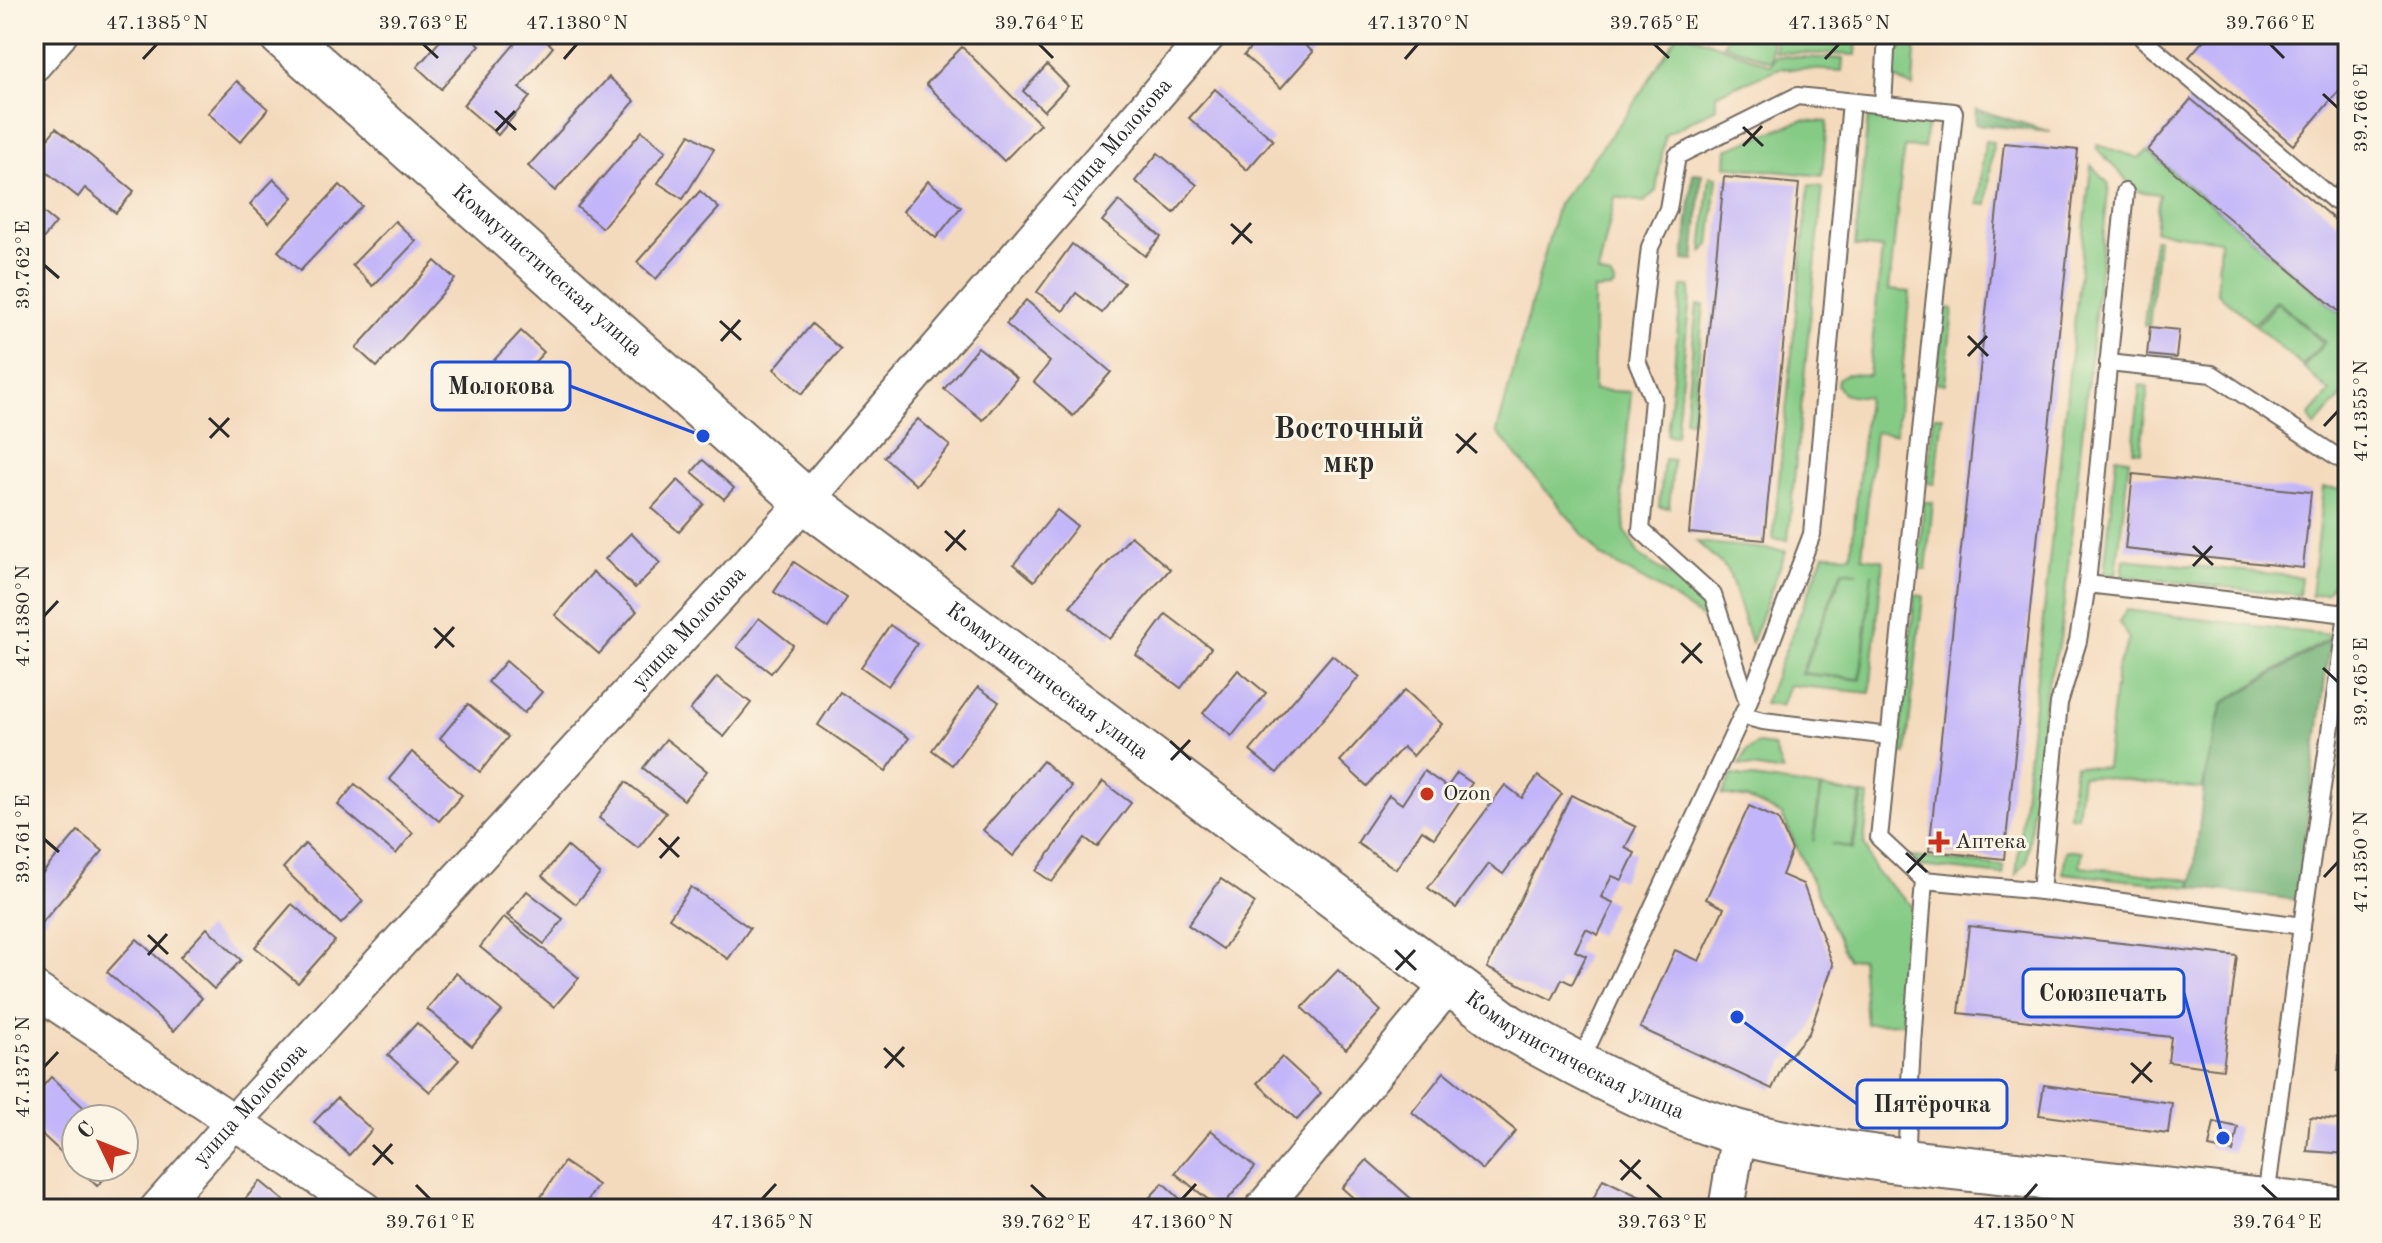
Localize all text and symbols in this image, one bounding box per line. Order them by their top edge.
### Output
text: 47.1385°N [106,14,208,34]
text: 39.763°E [379,14,468,34]
text: 47.1380°N [526,14,628,34]
text: 39.764°E [995,14,1084,34]
text: 47.1370°N [1367,14,1469,34]
text: 39.765°E [1610,14,1699,34]
text: 47.1365°N [1788,14,1890,34]
text: 39.766°E [2226,14,2315,34]
text: 39.766°E [2352,64,2372,153]
street label: улица Молокова [1057,74,1176,208]
street label: Коммунистическая улица [448,181,646,361]
text: 39.762°E [14,221,34,310]
text: 47.1355°N [2352,360,2372,462]
callout: Молокова [432,362,570,410]
text: Молокова [448,376,554,400]
district label: Восточный мкр [1274,415,1424,479]
street label: улица Молокова [628,562,751,693]
text: 47.1380°N [14,565,34,667]
street label: Коммунистическая улица [942,599,1153,764]
text: 39.765°E [2352,638,2372,727]
place label: Ozon [1443,783,1491,805]
marker: Ozon [1418,785,1436,803]
text: 39.761°E [14,795,34,884]
text: 47.1350°N [2352,811,2372,913]
place label: Аптека [1955,831,2026,853]
marker: Аптека [1930,833,1948,851]
callout: Союзпечать [2023,969,2184,1017]
text: Союзпечать [2039,983,2167,1007]
street label: Коммунистическая улица [1461,987,1687,1124]
text: 47.1375°N [14,1016,34,1118]
street label: улица Молокова [189,1039,312,1170]
callout: Пятёрочка [1857,1080,2007,1128]
text: Пятёрочка [1873,1094,1991,1118]
north arrow [60,1103,140,1183]
text: С [74,1118,100,1144]
text: 39.761°E [386,1213,475,1233]
text: 47.1365°N [711,1213,813,1233]
text: 39.762°E [1002,1213,1091,1233]
text: 47.1360°N [1131,1213,1233,1233]
text: 39.763°E [1618,1213,1707,1233]
text: 47.1350°N [1973,1213,2075,1233]
text: 39.764°E [2233,1213,2322,1233]

